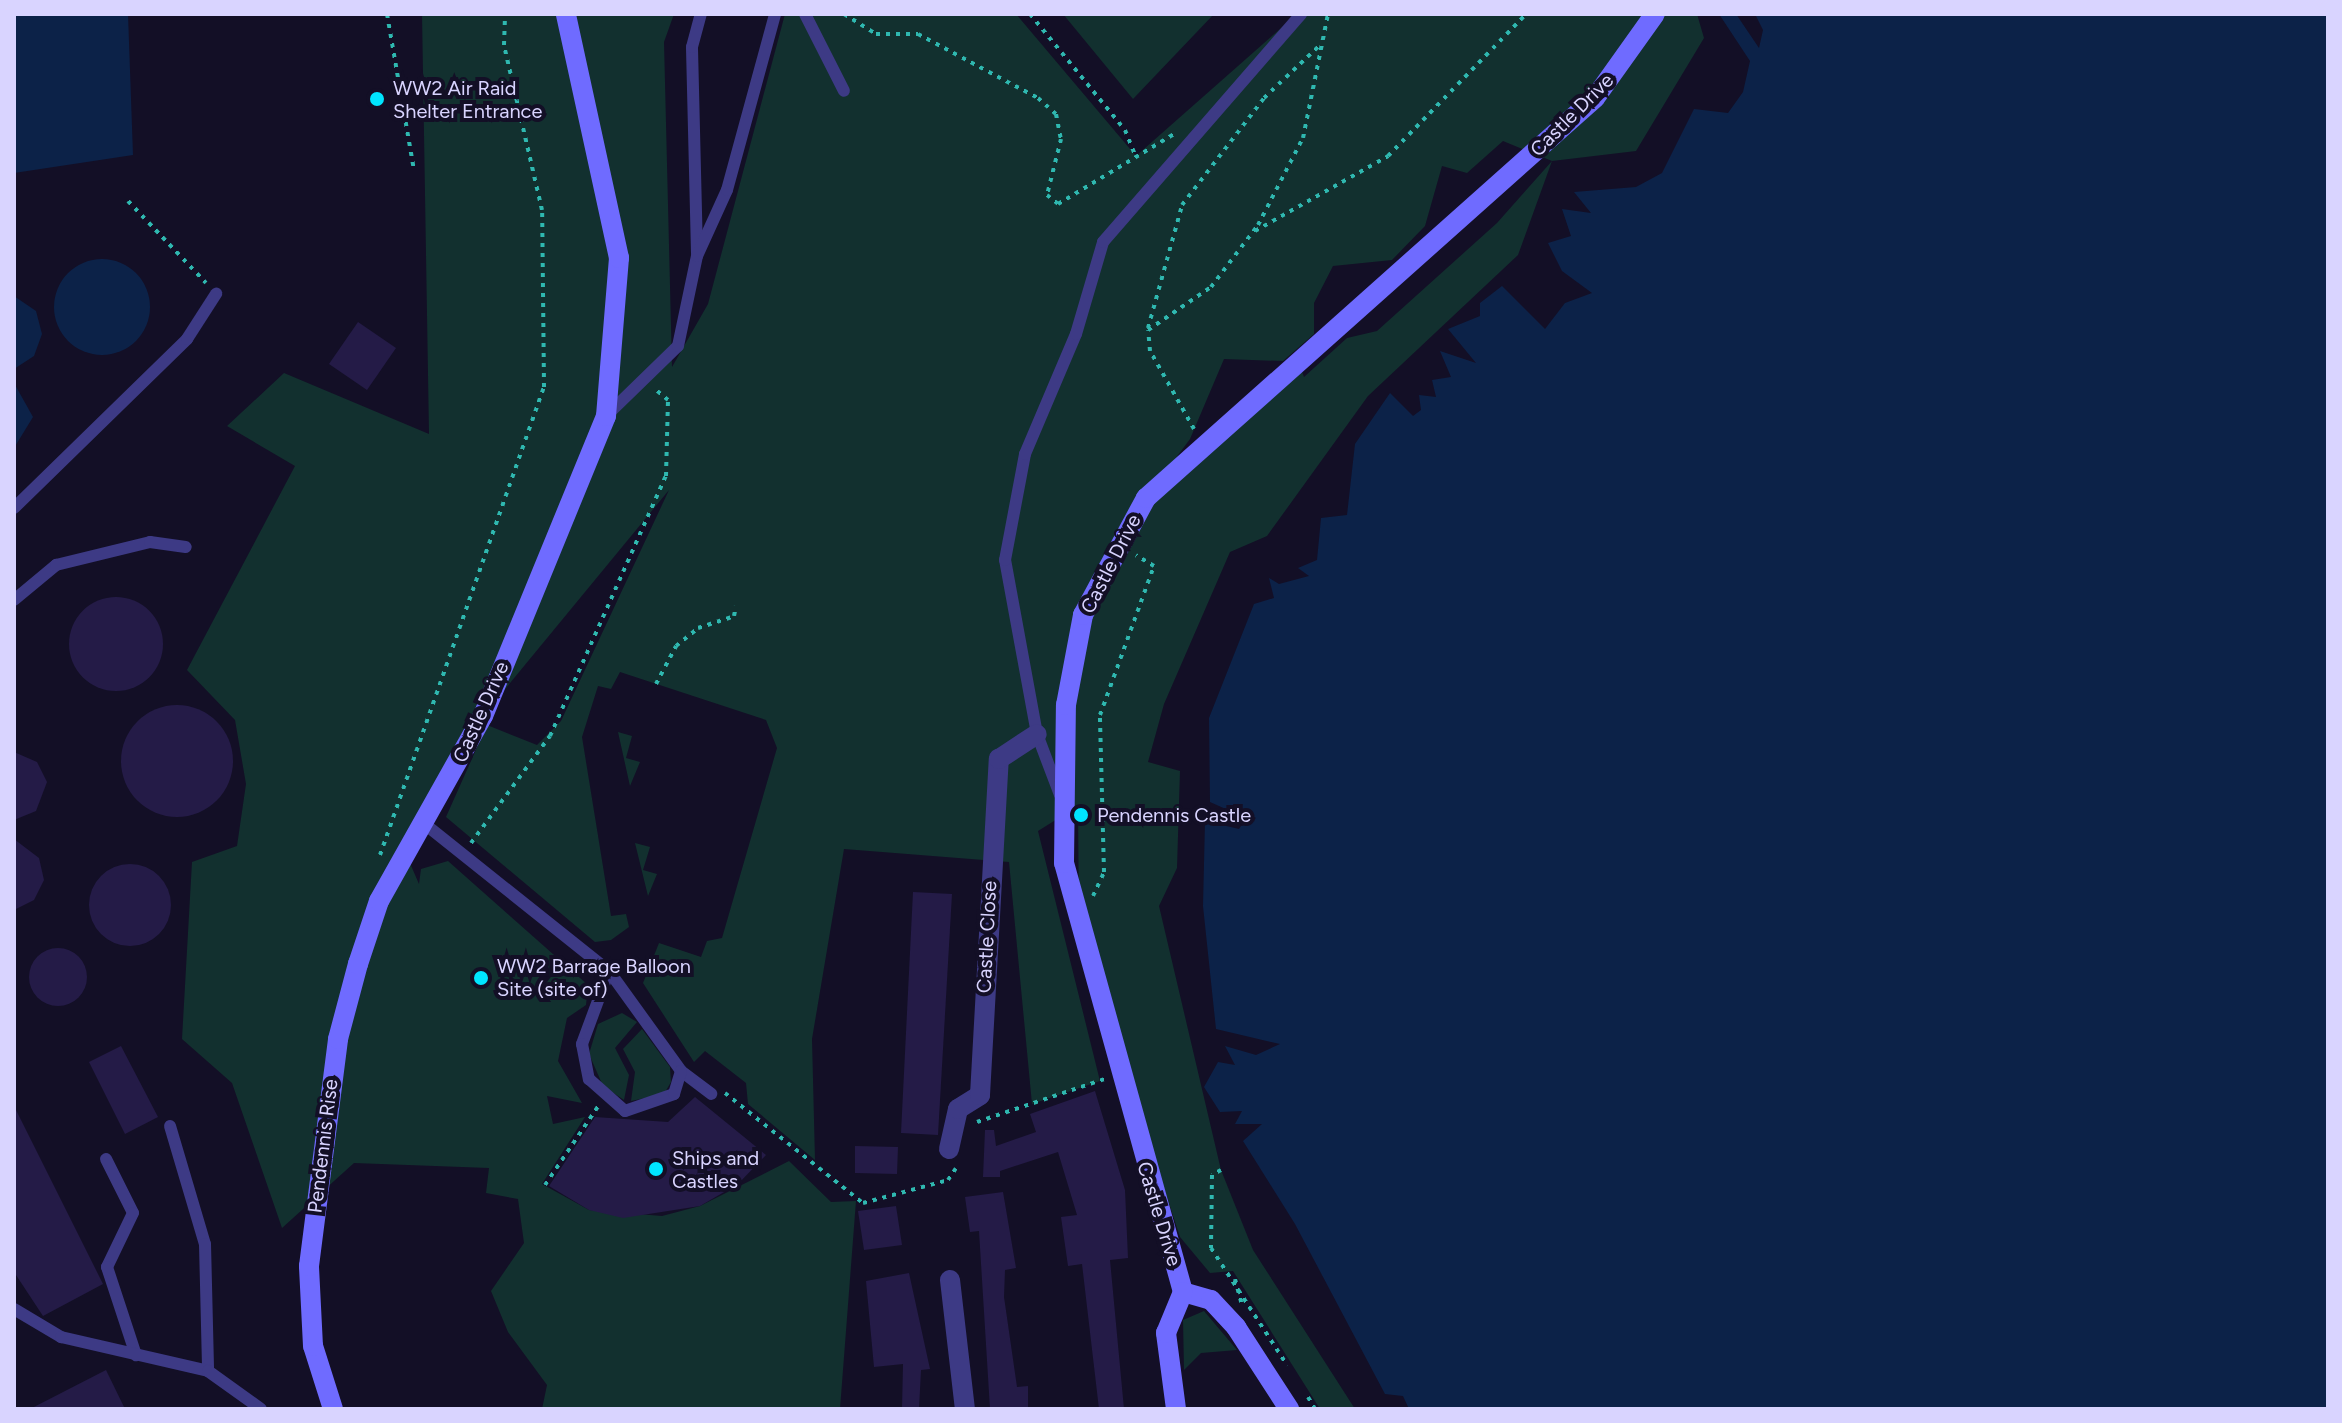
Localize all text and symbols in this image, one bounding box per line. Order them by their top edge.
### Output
street label: Castle Drive [1525,68,1619,162]
place label: WW2 Air Raid Shelter Entrance [393,76,542,123]
marker: WW2 Air Raid Shelter Entrance [368,90,386,108]
street label: Castle Drive [1076,510,1146,618]
street label: Castle Drive [448,658,514,766]
place label: Pendennis Castle [1097,803,1251,827]
marker: Pendennis Castle [1072,806,1090,824]
street label: Castle Close [972,880,1002,994]
place label: WW2 Barrage Balloon Site (site of) [497,954,691,1001]
marker: WW2 Barrage Balloon Site (site of) [472,969,490,987]
street label: Pendennis Rise [303,1078,343,1214]
place label: Ships and Castles [672,1146,759,1193]
street label: Castle Drive [1132,1159,1186,1269]
marker: Ships and Castles [647,1160,665,1178]

